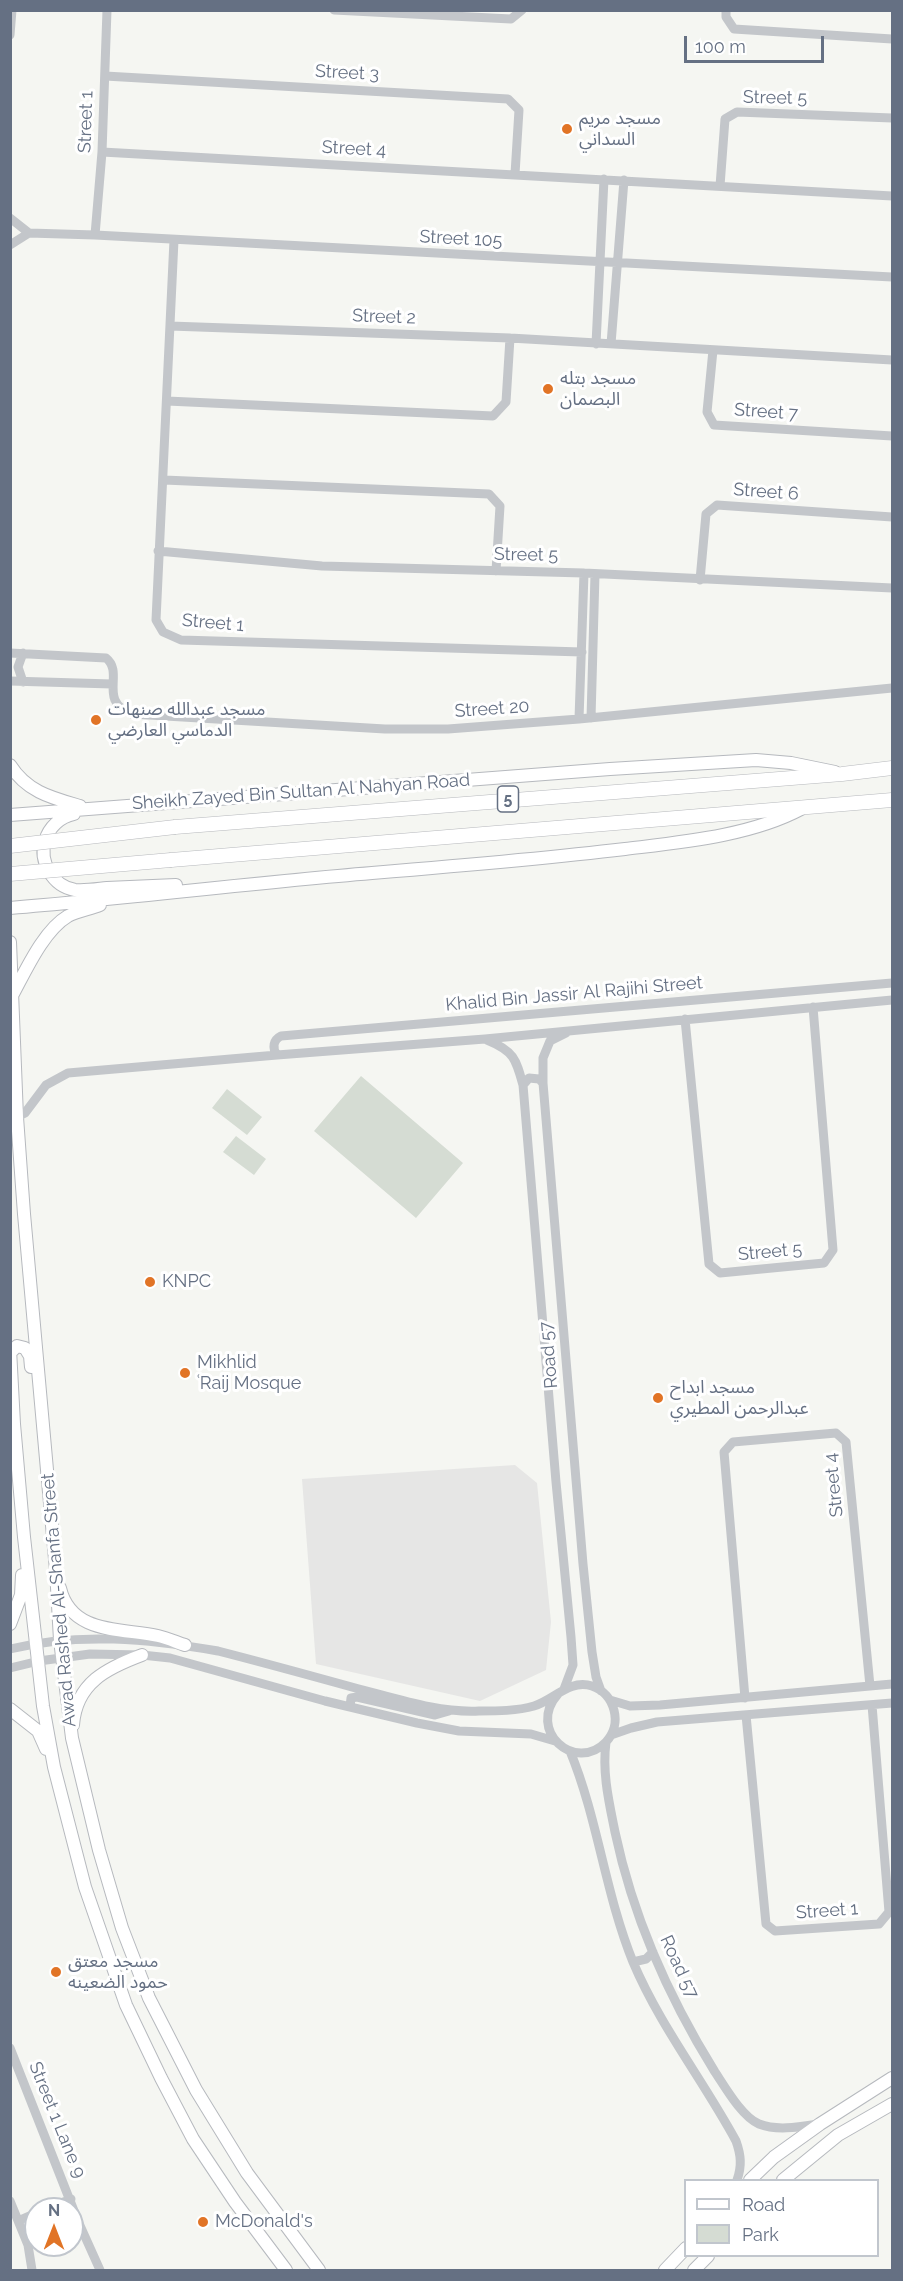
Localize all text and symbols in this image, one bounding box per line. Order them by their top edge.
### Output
scale bar [687,24,826,62]
text: 100 m [695,36,746,57]
street label: Street 3 [314,61,380,85]
street label: Street 5 [743,87,807,109]
street label: Street 1 [74,91,98,153]
place label: مسجد مريم السداني [579,108,661,150]
marker: مسجد مريم السداني [560,122,574,136]
street label: Street 4 [321,137,387,161]
street label: Street 105 [419,226,503,252]
street label: Street 2 [352,305,416,329]
place label: مسجد بتله البصمان [560,368,636,410]
marker: مسجد بتله البصمان [541,382,555,396]
street label: Street 7 [733,399,799,425]
street label: Street 6 [733,479,799,505]
street label: Street 5 [494,544,558,566]
street label: Street 1 [181,610,245,636]
street label: Street 20 [454,696,530,722]
place label: مسجد عبدالله صنهات الدماسي العارضي [108,699,266,742]
marker: مسجد عبدالله صنهات الدماسي العارضي [89,713,103,727]
street label: Sheikh Zayed Bin Sultan Al Nahyan Road [131,769,471,815]
road number: 5 [498,786,518,812]
street label: Khalid Bin Jassir Al Rajihi Street [445,972,703,1016]
street label: Street 5 [737,1238,803,1266]
place label: KNPC [162,1271,211,1293]
marker: KNPC [143,1275,157,1289]
street label: Road 57 [535,1321,563,1389]
place label: Mikhlid ʿRaij Mosque [197,1352,301,1394]
marker: Mikhlid ʿRaij Mosque [178,1366,192,1380]
place label: مسجد ابداح عبدالرحمن المطيري [670,1377,809,1420]
marker: مسجد ابداح عبدالرحمن المطيري [651,1391,665,1405]
street label: Street 4 [820,1452,848,1518]
street label: Awad Rashed Al-Shanfa Street [37,1472,81,1728]
street label: Street 1 [795,1898,859,1924]
street label: Road 57 [655,1932,703,2002]
place label: مسجد معتق حمود الضعينه [68,1951,168,1994]
marker: مسجد معتق حمود الضعينه [49,1965,63,1979]
street label: Street 1 Lane 9 [24,2059,90,2181]
legend [684,2179,879,2257]
text: Road [742,2194,785,2215]
north arrow [24,2197,84,2257]
text: N [48,2201,60,2220]
place label: McDonald's [215,2211,313,2233]
marker: McDonald's [196,2215,210,2229]
text: Park [742,2224,779,2245]

